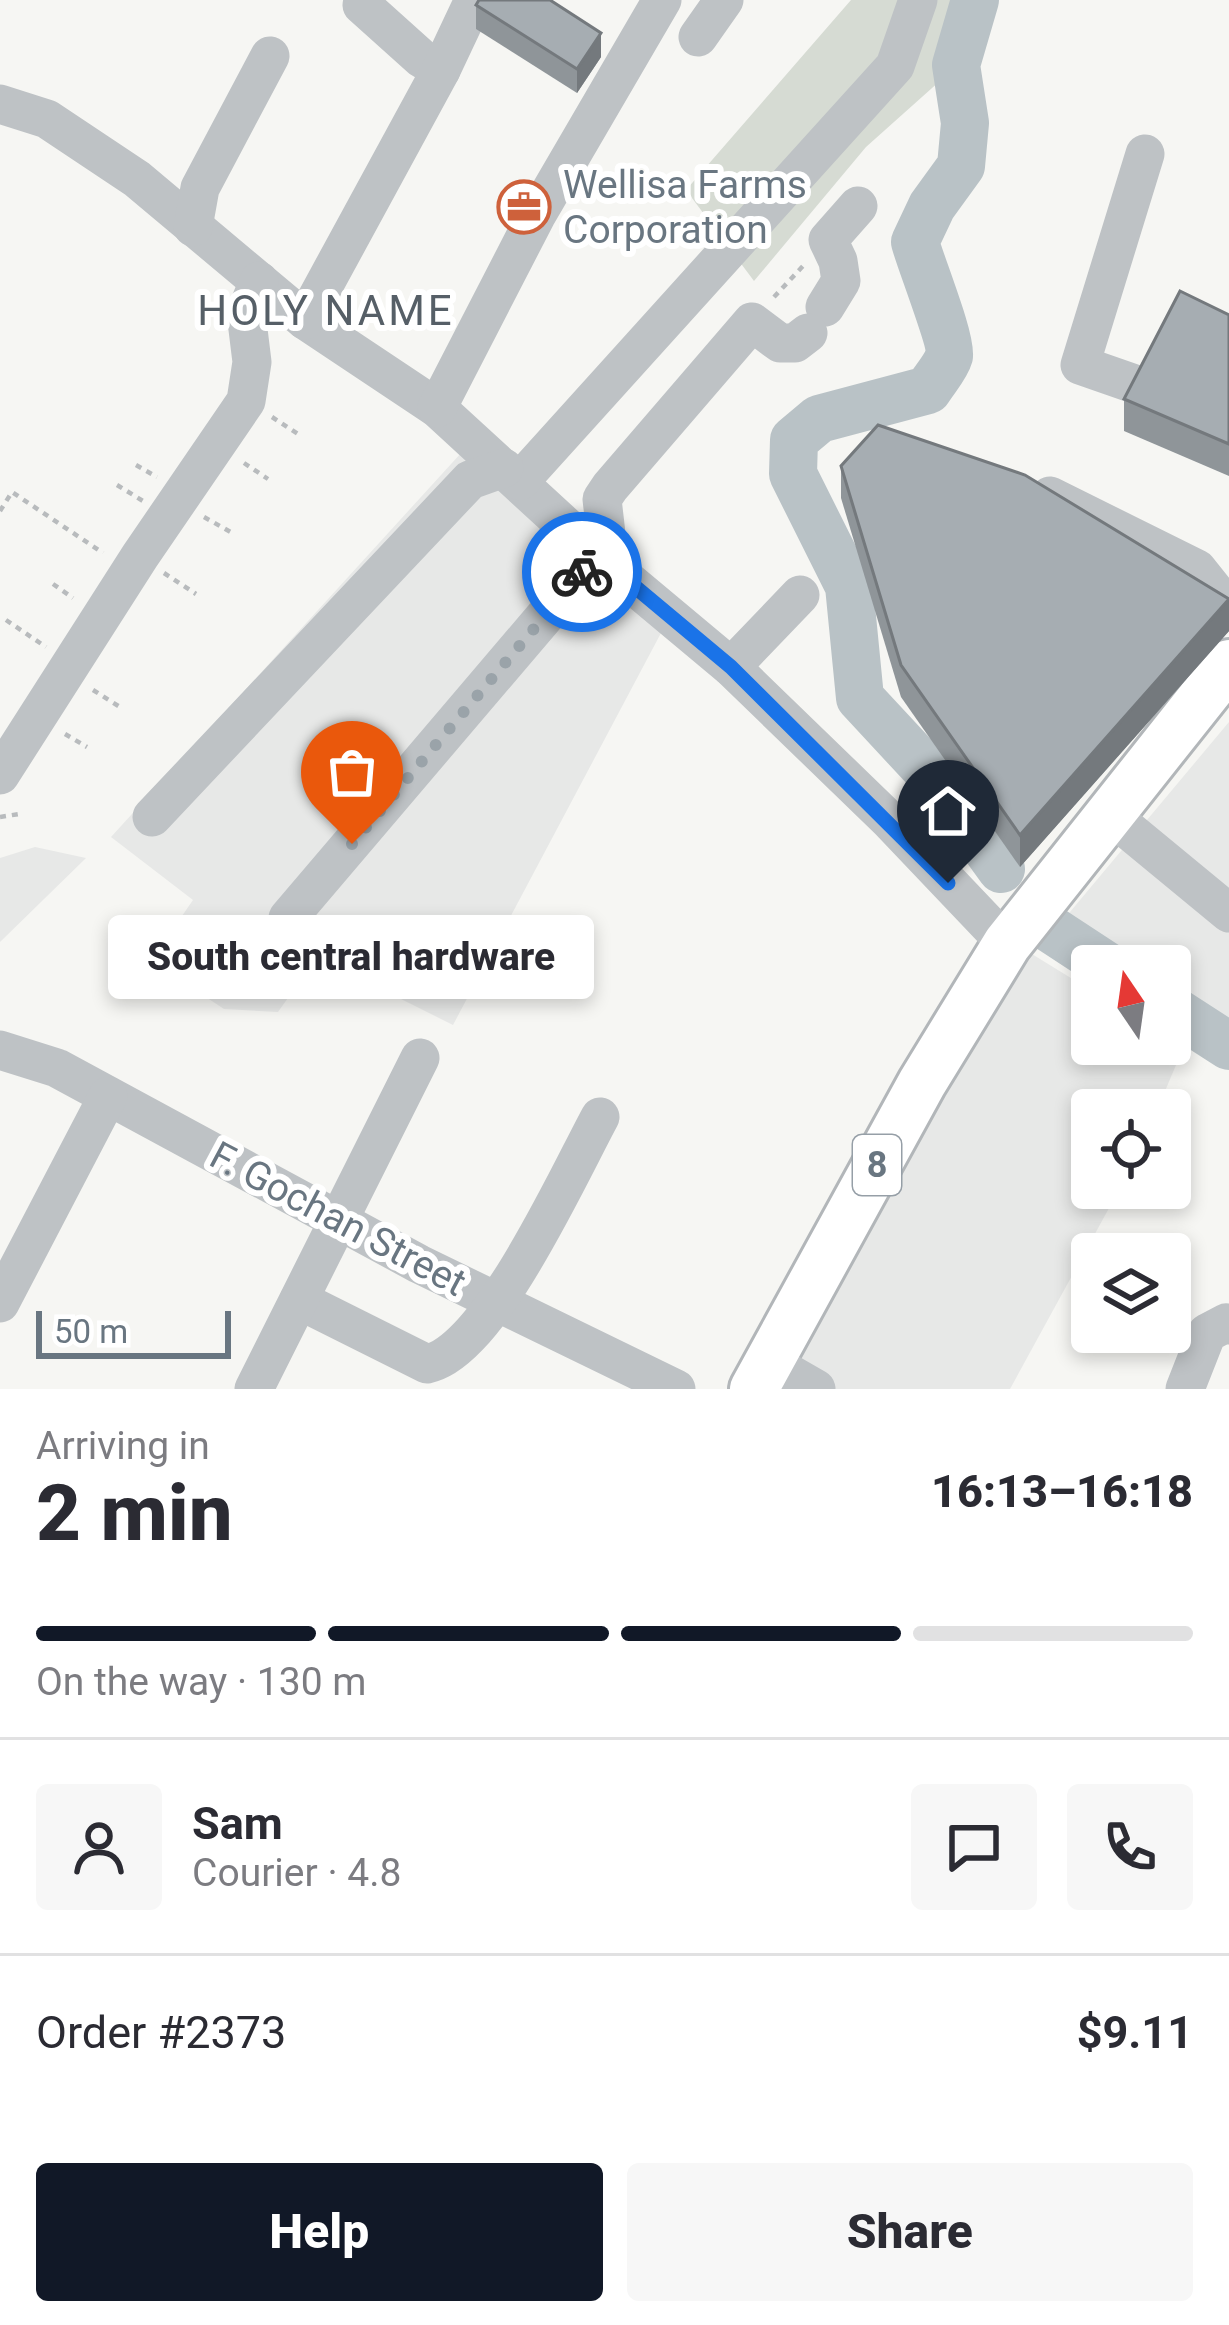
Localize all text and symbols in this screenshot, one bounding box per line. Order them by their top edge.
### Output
place label: Wellisa Farms Corporation [563,162,807,253]
office icon: Wellisa Farms Corporation [496,179,552,235]
district label: HOLY NAME [197,286,455,335]
courier [522,512,642,632]
icon: bike [549,539,615,605]
pin [301,721,403,844]
icon: bag [319,739,385,805]
pin [897,760,999,883]
icon: home [915,778,981,844]
callout: South central hardware [109,916,595,1000]
text: South central hardware [147,934,555,980]
north arrow [1071,945,1191,1065]
map controls [1071,945,1191,1353]
button: locate [1071,1089,1191,1209]
street label: F. Gochan Street [202,1132,474,1306]
road number: 8 [853,1135,901,1195]
button: layers [1071,1233,1191,1353]
scale bar [36,1305,231,1358]
text: 50 m [54,1312,128,1351]
text: Arriving in [36,1423,210,1469]
text: 16:13–16:18 [931,1465,1193,1518]
text: 2 min [36,1468,233,1559]
text: On the way · 130 m [36,1659,367,1705]
button: person [36,1784,162,1910]
button: chat [911,1784,1037,1910]
button: phone [1067,1784,1193,1910]
text: Sam [192,1797,283,1850]
text: Courier · 4.8 [192,1850,401,1896]
text: Order #2373 [36,2006,286,2059]
text: $9.11 [1077,2006,1193,2059]
button: Help [36,2163,603,2301]
button: Share [627,2163,1193,2301]

